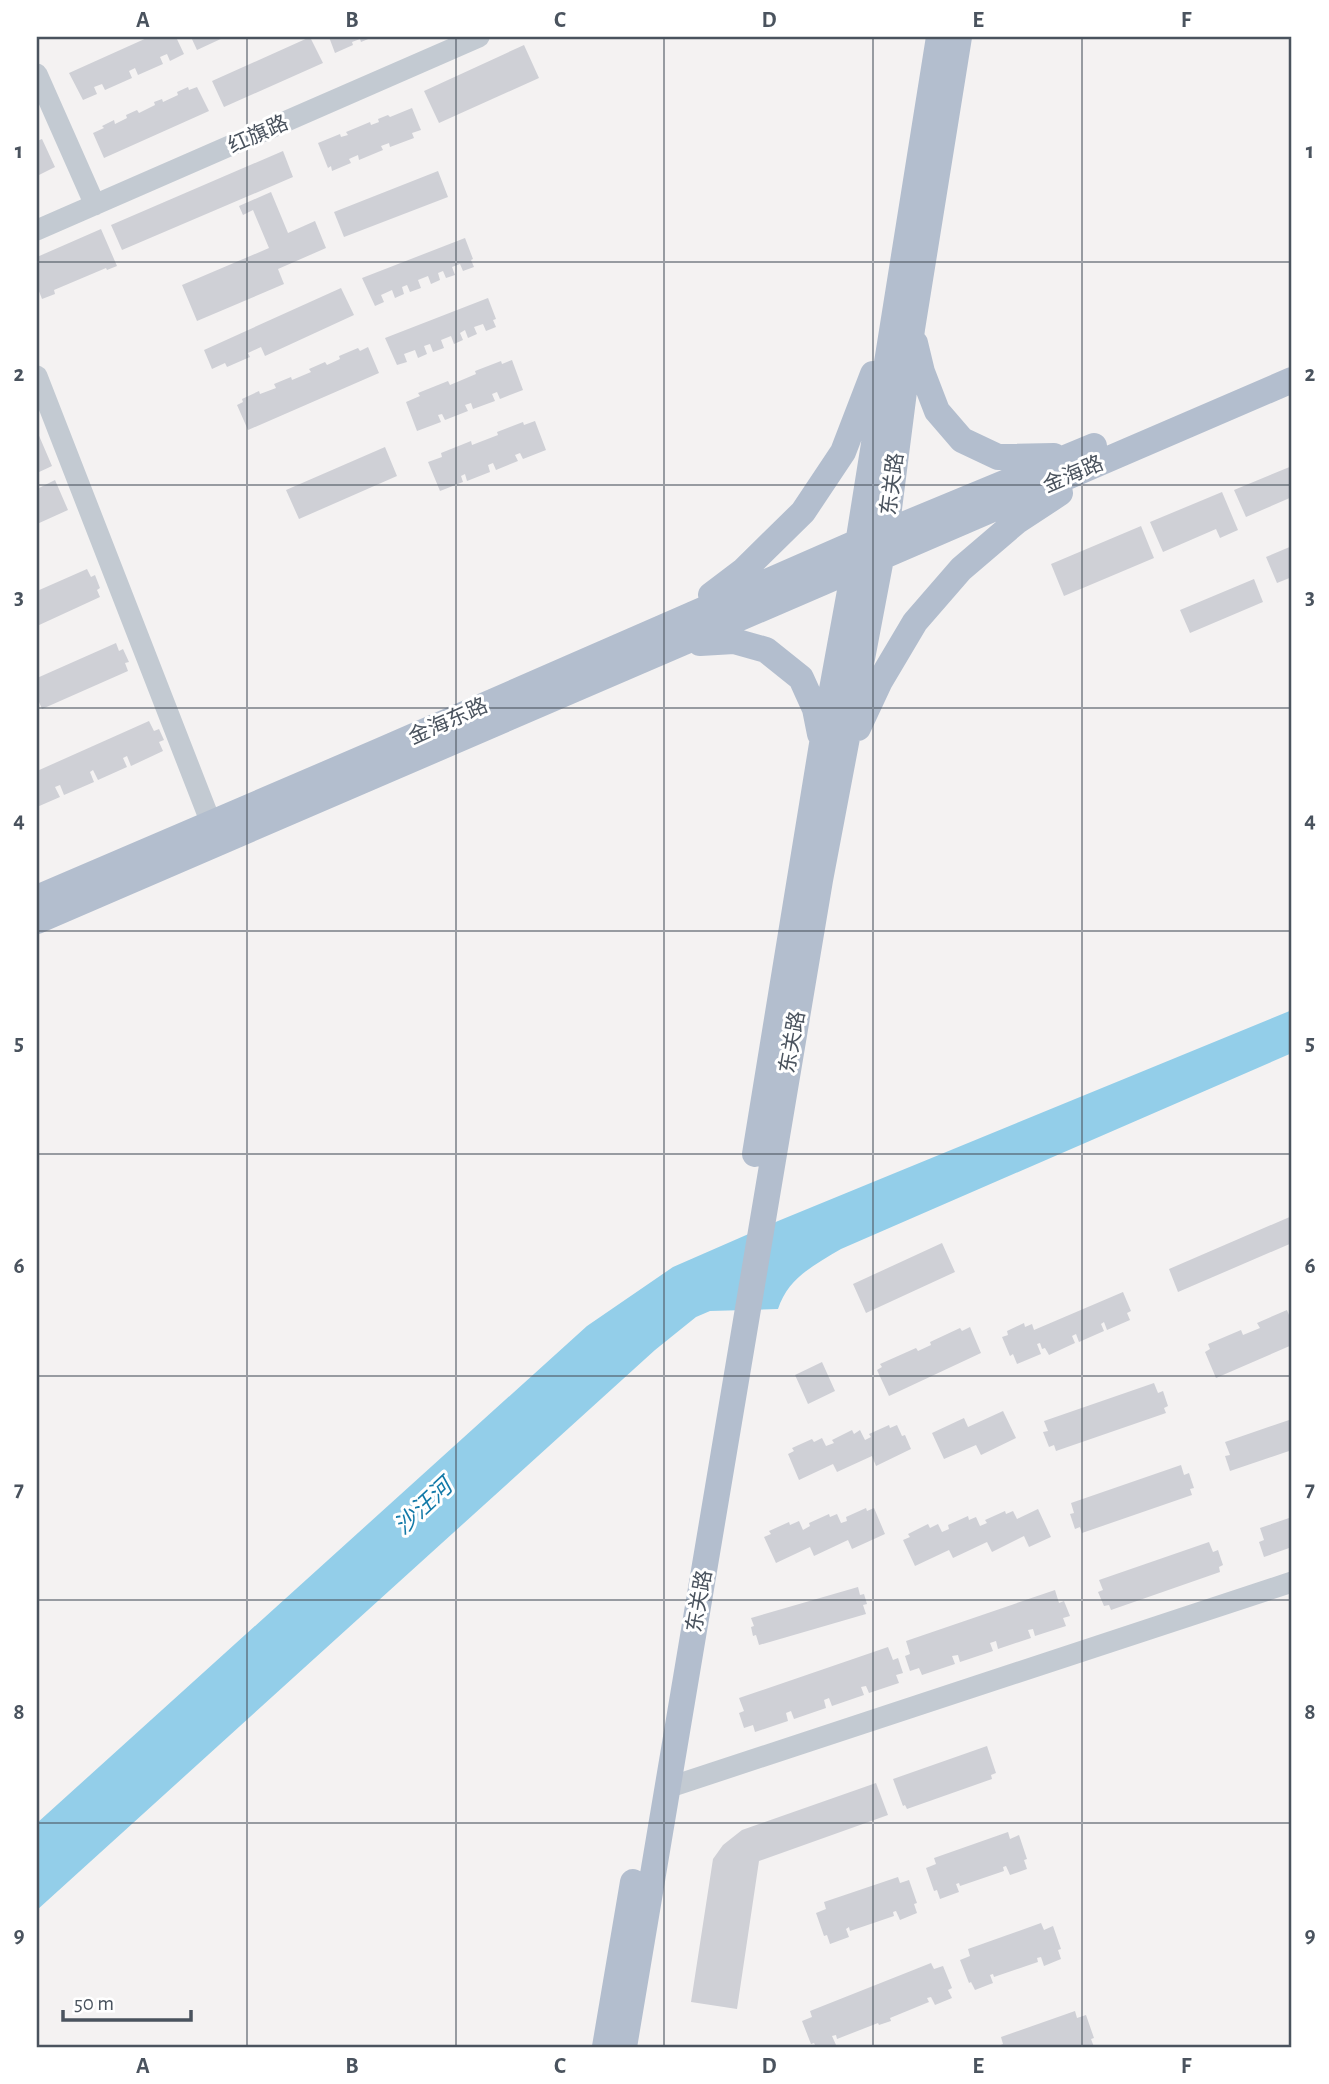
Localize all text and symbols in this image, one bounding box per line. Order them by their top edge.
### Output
text: A [136,9,150,32]
text: B [345,9,359,32]
text: C [554,9,566,32]
text: D [761,9,777,32]
text: E [972,9,984,32]
text: F [1181,9,1192,32]
street label: 红旗路 [225,111,291,157]
text: 1 [15,140,23,163]
text: 1 [1306,140,1314,163]
text: 2 [14,363,25,386]
text: 2 [1305,363,1316,386]
street label: 东关路 [877,451,907,517]
street label: 金海路 [1040,452,1106,496]
text: 3 [14,586,24,609]
text: 3 [1305,586,1315,609]
street label: 金海东路 [405,694,491,748]
text: 4 [13,809,25,832]
text: 4 [1304,809,1316,832]
street label: 东关路 [776,1009,808,1075]
text: 5 [14,1032,24,1055]
text: 5 [1305,1032,1315,1055]
text: 6 [13,1255,25,1278]
text: 6 [1304,1255,1316,1278]
water label: 沙汪河 [390,1471,460,1539]
text: 7 [14,1478,24,1501]
text: 7 [1305,1478,1315,1501]
street label: 东关路 [683,1568,715,1634]
text: 8 [13,1701,25,1724]
text: 8 [1304,1701,1316,1724]
text: 9 [13,1924,25,1947]
text: 9 [1304,1924,1316,1947]
scale bar [63,1979,191,2023]
text: 50 m [74,1993,114,2014]
text: A [136,2055,150,2078]
text: B [345,2055,359,2078]
text: C [554,2055,566,2078]
text: D [761,2055,777,2078]
text: E [972,2055,984,2078]
text: F [1181,2055,1192,2078]

